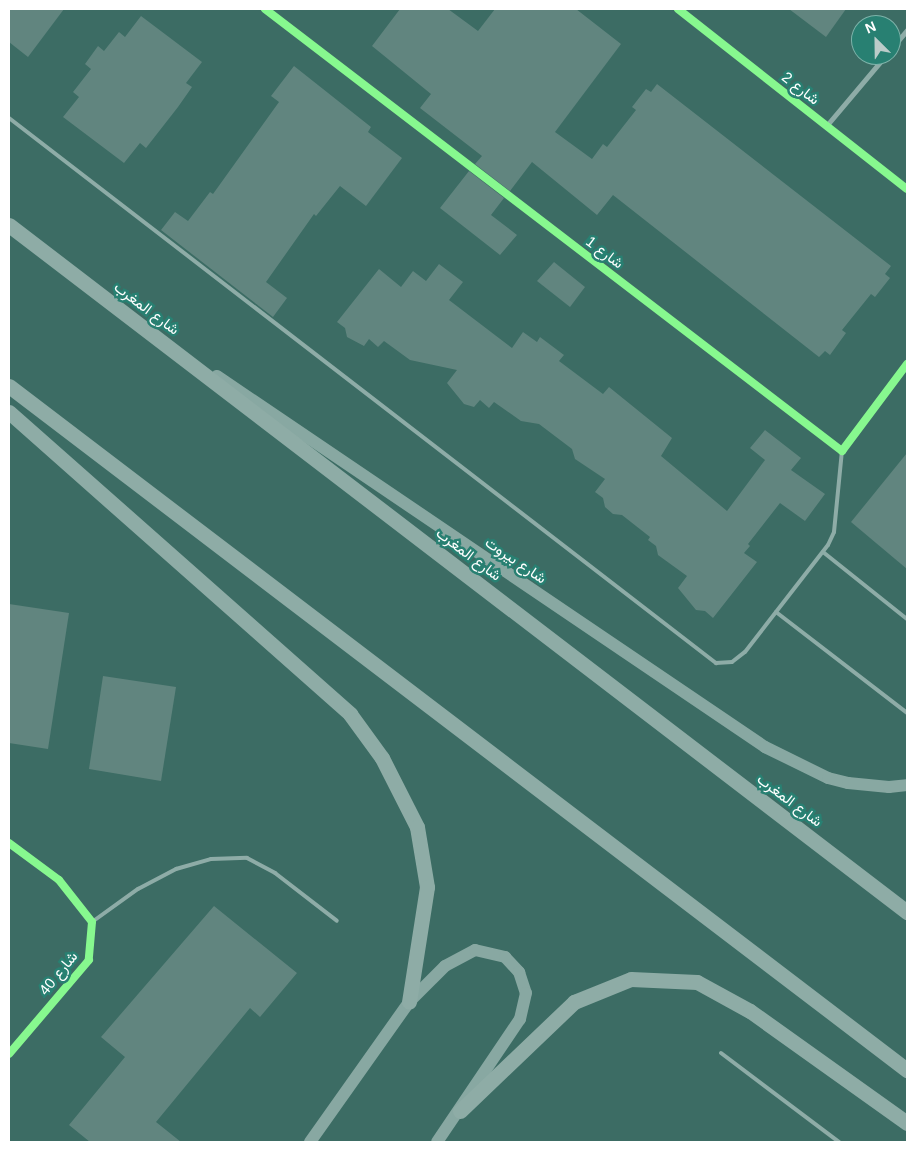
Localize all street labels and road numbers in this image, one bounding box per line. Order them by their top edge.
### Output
street label: شارع 2 [779,68,823,108]
street label: شارع 1 [583,232,627,272]
street label: شارع المغرب [111,278,183,338]
street label: شارع المغرب [433,524,505,584]
street label: شارع بيروت [482,533,550,587]
street label: شارع المغرب [754,770,826,830]
street label: شارع 40 [35,948,81,998]

